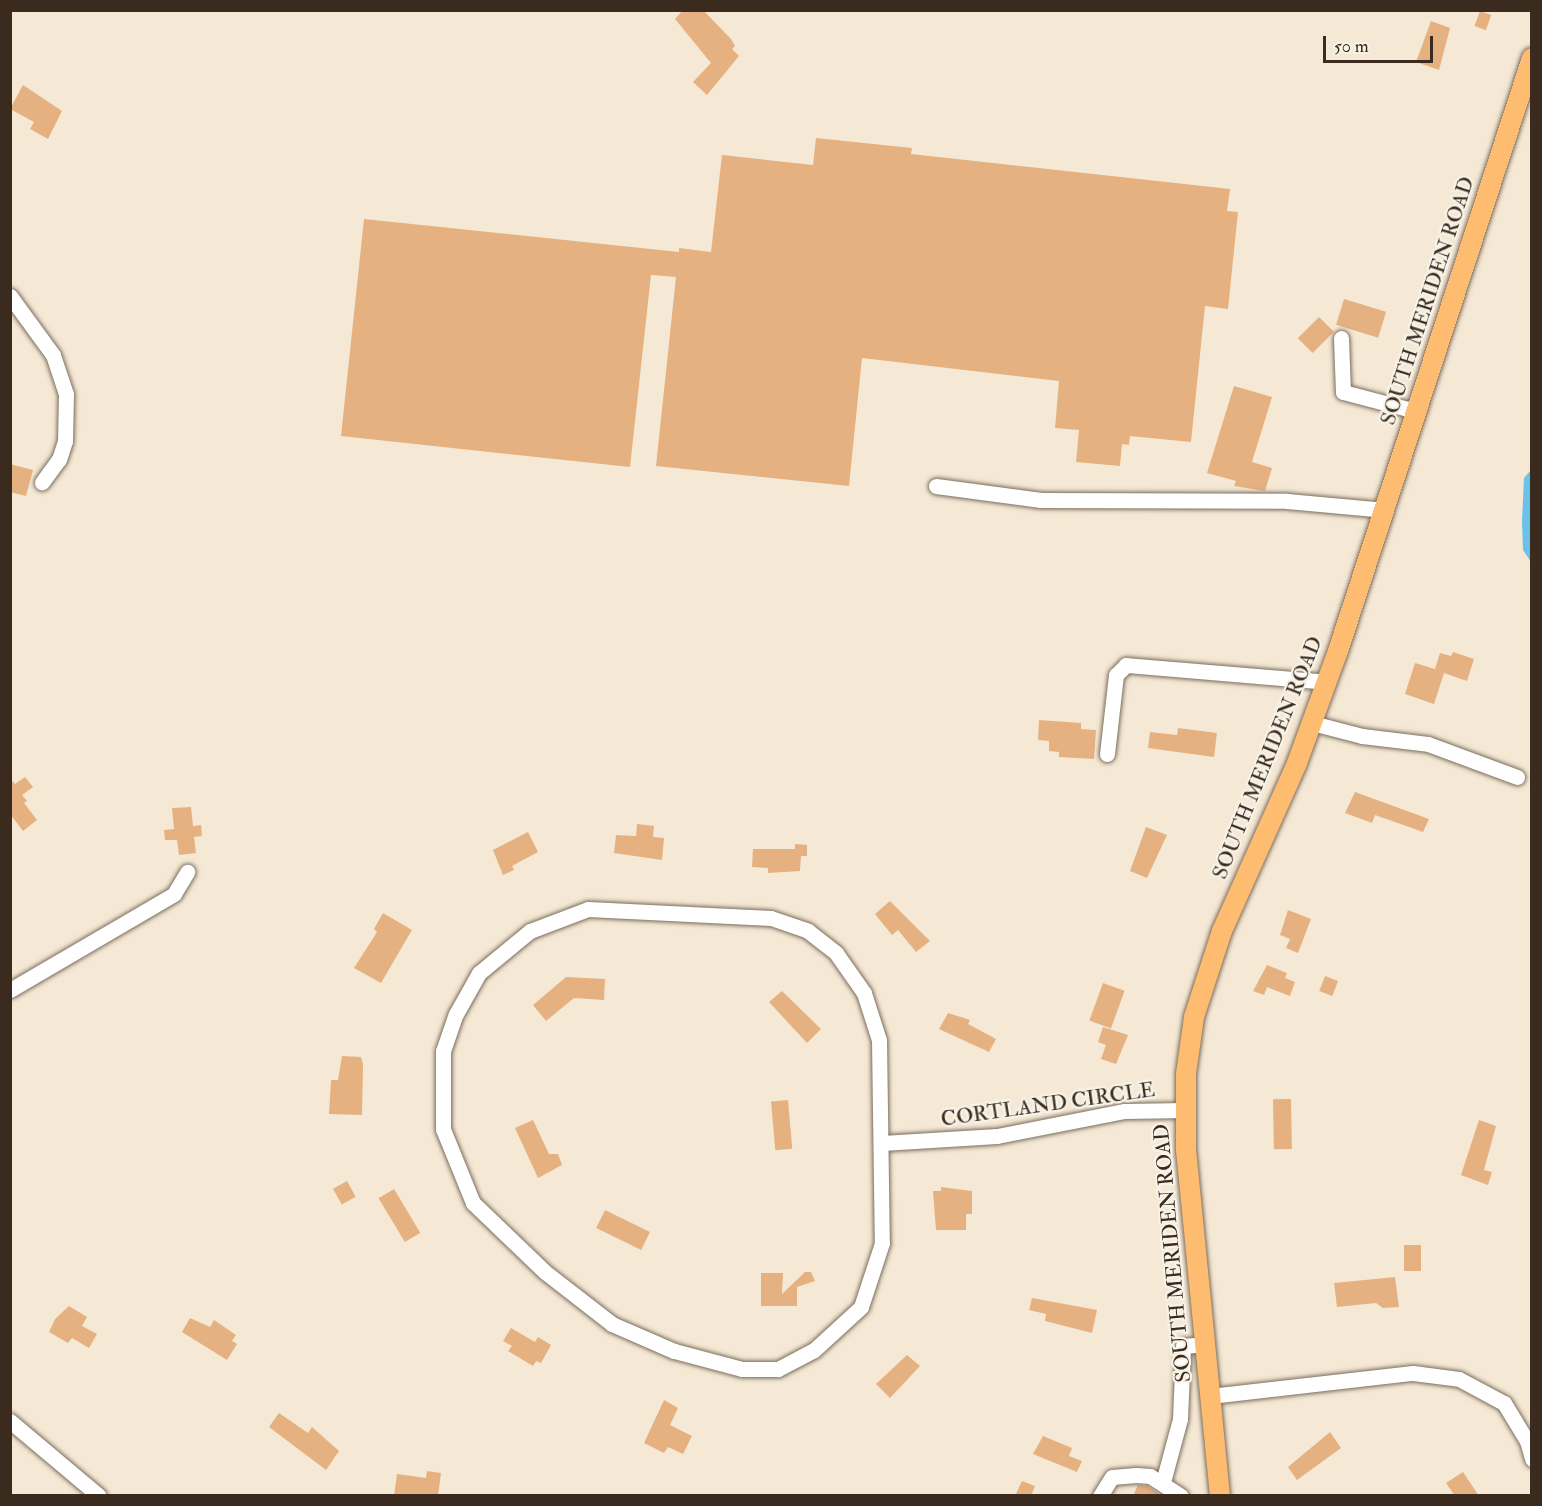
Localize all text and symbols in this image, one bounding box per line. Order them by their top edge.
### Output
scale bar [1326,24,1436,62]
text: 50 m [1334,35,1369,58]
street label: SOUTH MERIDEN ROAD [1376,174,1480,428]
street label: SOUTH MERIDEN ROAD [1208,633,1328,883]
street label: CORTLAND CIRCLE [939,1077,1157,1133]
street label: SOUTH MERIDEN ROAD [1149,1123,1197,1383]

